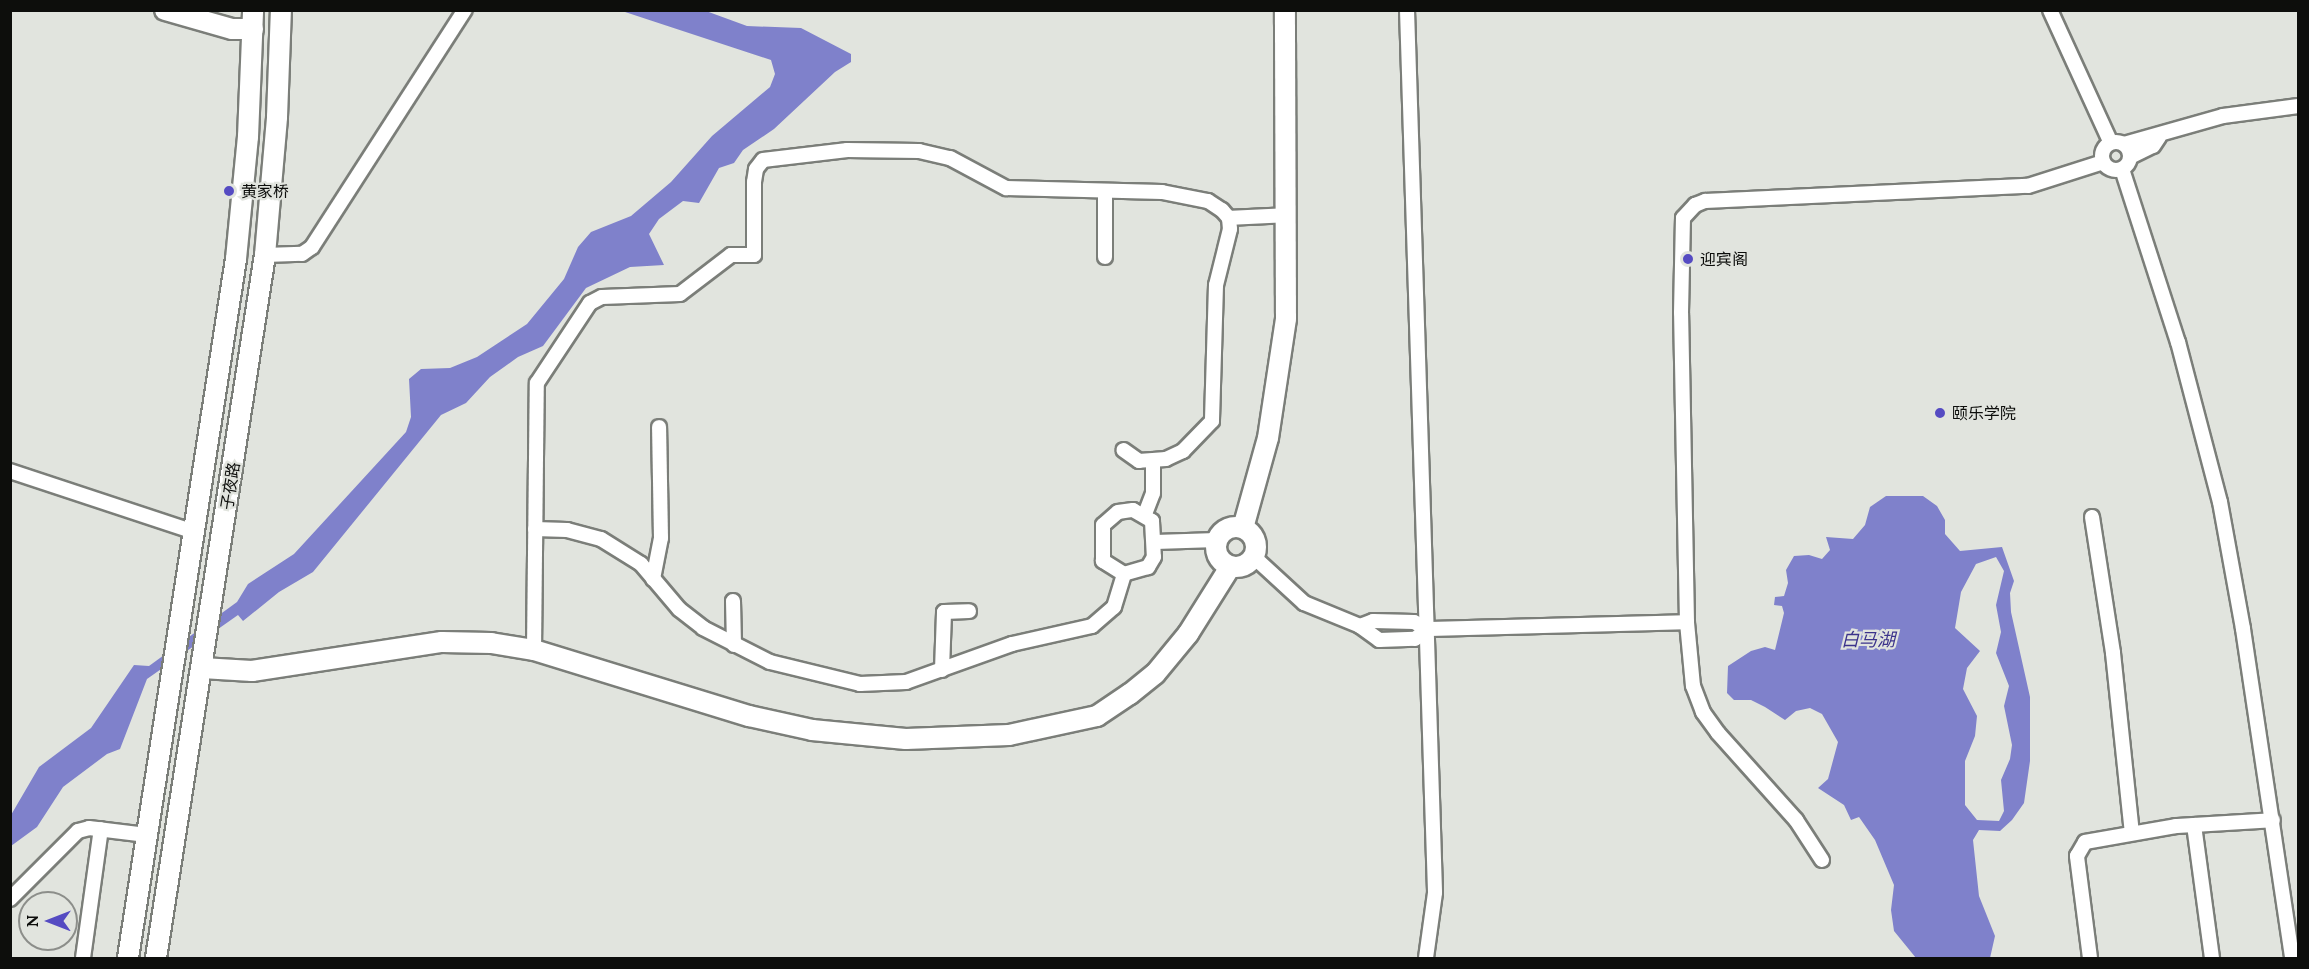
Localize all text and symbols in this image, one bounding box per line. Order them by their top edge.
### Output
place label: 黄家桥 [241,181,289,201]
marker: 黄家桥 [222,184,236,198]
place label: 迎宾阁 [1700,249,1748,269]
marker: 迎宾阁 [1681,252,1695,266]
place label: 颐乐学院 [1952,403,2016,423]
marker: 颐乐学院 [1933,406,1947,420]
street label: 子夜路 [217,461,243,511]
water label: 白马湖 [1841,629,1895,651]
north arrow [18,891,78,951]
text: N [22,915,42,927]

